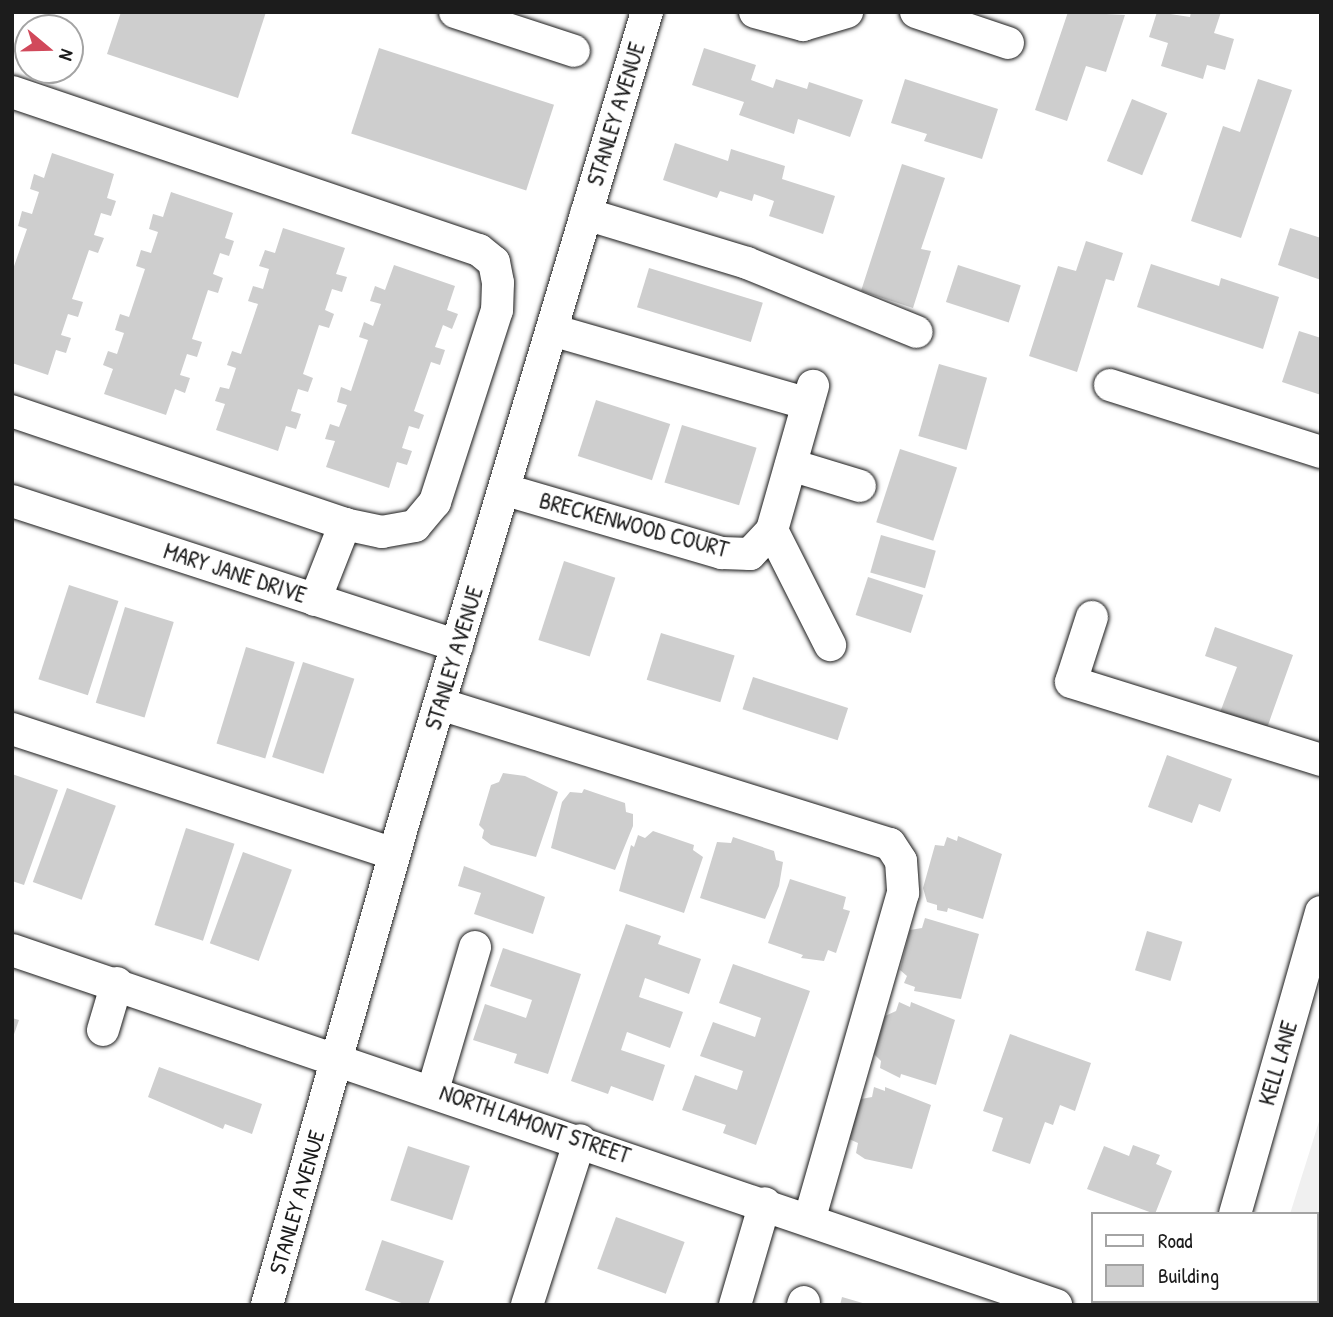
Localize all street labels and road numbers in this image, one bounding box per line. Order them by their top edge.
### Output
street label: STANLEY AVENUE [581,39,651,189]
street label: BRECKENWOOD COURT [536,486,732,564]
street label: MARY JANE DRIVE [160,537,310,609]
street label: STANLEY AVENUE [419,583,489,733]
street label: KELL LANE [1253,1017,1303,1109]
street label: NORTH LAMONT STREET [436,1078,634,1170]
street label: STANLEY AVENUE [263,1127,331,1277]

